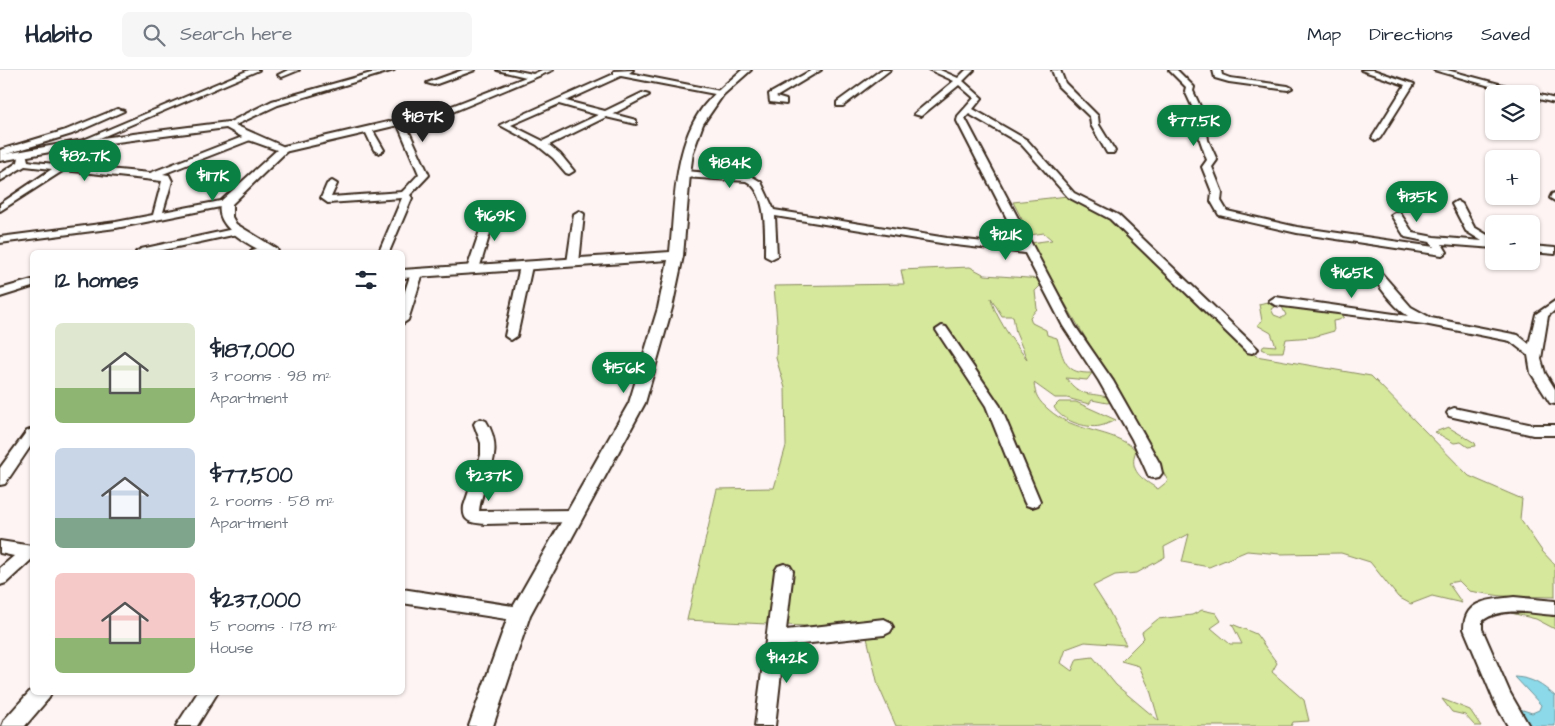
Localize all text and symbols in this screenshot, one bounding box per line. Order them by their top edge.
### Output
search box [122,12,472,57]
text: Habito [25,18,92,52]
icon: search [140,21,168,49]
text: Search here [180,21,292,48]
text: Map [1307,22,1341,47]
text: Directions [1369,22,1453,47]
text: Saved [1481,22,1530,47]
map controls [1485,85,1540,270]
button: layers [1485,85,1540,140]
pin: $187K [388,100,458,143]
pin: $77.5K [1153,104,1235,147]
text: $187K [403,106,443,128]
text: $77.5K [1168,110,1220,132]
pin: $82.7K [44,140,126,182]
text: $82.7K [60,145,110,167]
pin: $184K [695,146,765,189]
button: + [1485,150,1540,205]
text: $184K [709,152,751,174]
pin: $117K [178,160,248,202]
text: $117K [197,165,229,187]
pin: $135K [1382,180,1452,223]
text: $135K [1397,186,1437,208]
pin: $169K [460,200,530,242]
text: $169K [475,205,515,227]
button: − [1485,215,1540,270]
pin: $121K [971,218,1041,261]
text: $121K [990,224,1022,246]
pin: $165K [1317,256,1387,299]
text: $165K [1331,262,1373,284]
text: 12 homes [55,266,139,295]
icon: filters [352,266,380,294]
text: $187,000 [210,336,294,365]
icon: home [95,343,155,403]
pin: $156K [589,352,659,394]
text: $156K [603,357,645,379]
text: 3 rooms · 98 m² [210,365,331,387]
text: Apartment [210,387,288,409]
pin: $237K [454,460,524,502]
text: $77,500 [210,461,293,490]
text: $237K [466,465,512,487]
icon: home [95,468,155,528]
text: 2 rooms · 58 m² [210,490,335,512]
text: Apartment [210,512,288,534]
text: $237,000 [210,586,301,615]
icon: home [95,593,155,653]
text: 5 rooms · 178 m² [210,615,337,637]
text: House [210,637,254,659]
pin: $142K [752,642,822,684]
text: $142K [767,647,807,669]

